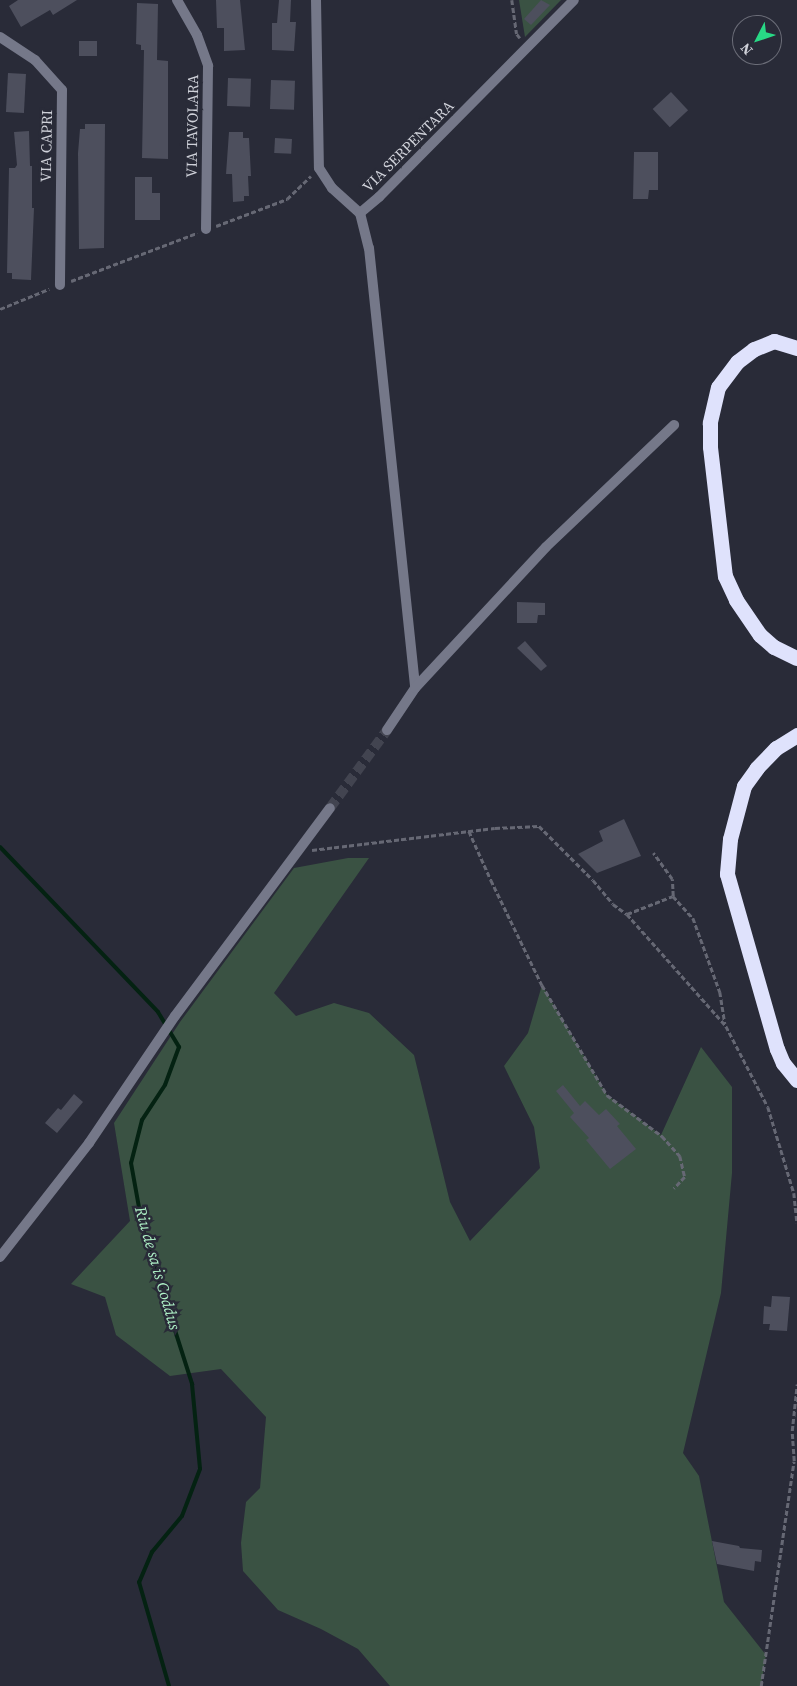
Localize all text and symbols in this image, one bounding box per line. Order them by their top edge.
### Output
north arrow [732,15,782,65]
text: N [736,39,757,60]
street label: VIA TAVOLARA [182,74,202,178]
street label: VIA SERPENTARA [359,97,457,195]
street label: VIA CAPRI [36,110,56,182]
water label: Riu de sa is Coddus [131,1204,185,1332]

